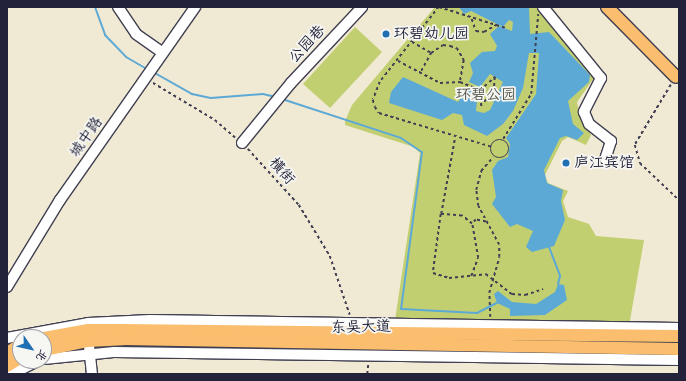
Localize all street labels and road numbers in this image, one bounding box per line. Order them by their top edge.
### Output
street label: 公园巷 [285,21,329,67]
street label: 城中路 [66,113,106,161]
street label: 横街 [265,154,299,188]
street label: 东吴大道 [331,317,391,337]

